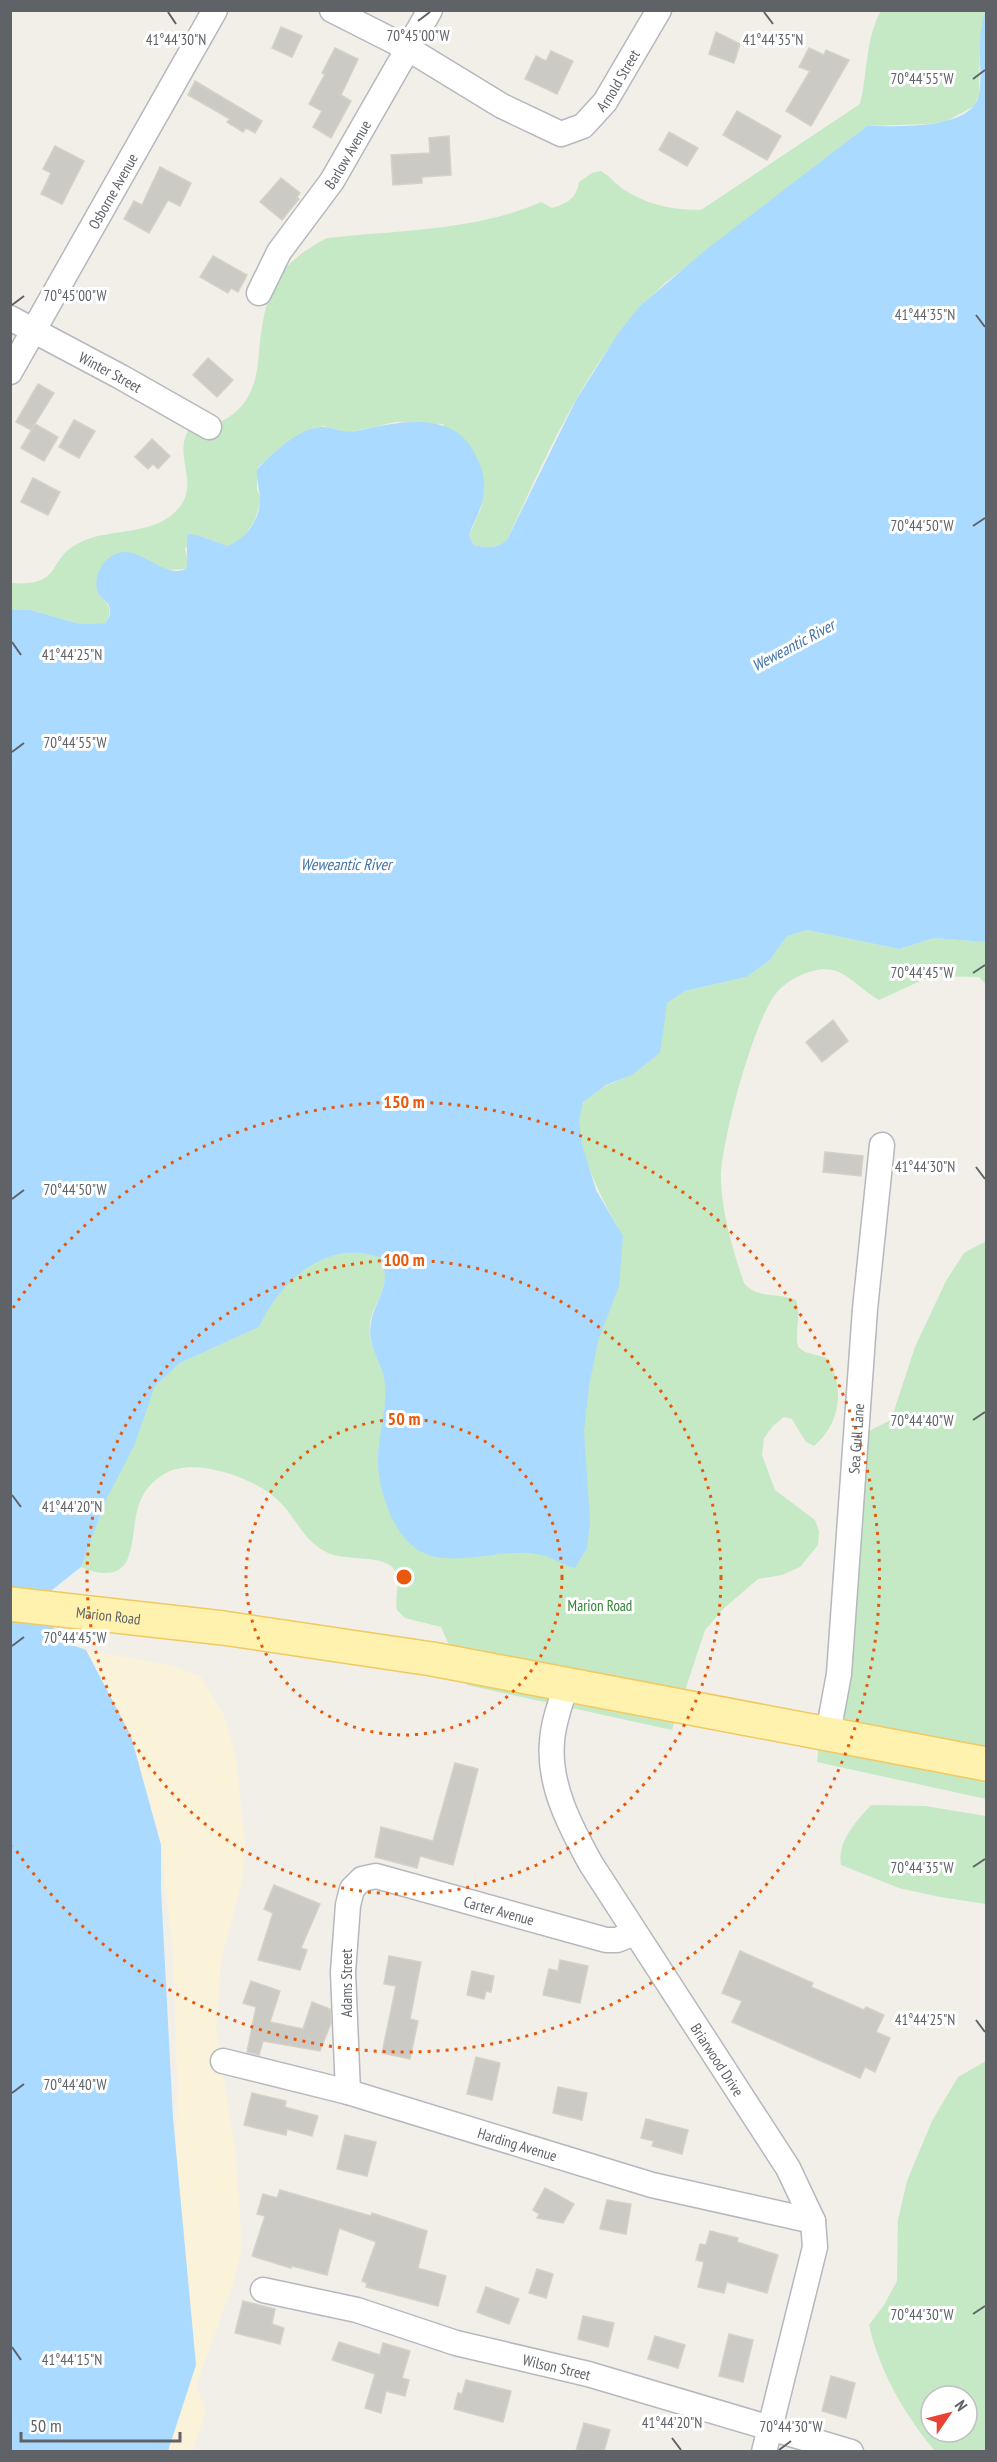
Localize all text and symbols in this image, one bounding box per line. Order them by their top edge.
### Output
text: 70°45'00"W [386,26,450,45]
text: 41°44'30"N [146,30,206,49]
text: 41°44'35"N [743,30,803,49]
street label: Arnold Street [592,46,643,115]
text: 70°44'55"W [890,69,954,88]
street label: Barlow Avenue [320,116,375,193]
street label: Osborne Avenue [84,150,141,232]
text: 70°45'00"W [43,286,107,305]
text: 41°44'35"N [895,305,955,324]
street label: Winter Street [76,347,145,396]
text: 70°44'50"W [890,516,954,535]
water label: Weweantic River [748,614,840,675]
text: 41°44'25"N [42,645,102,664]
text: 70°44'55"W [43,733,107,752]
water label: Weweantic River [301,854,394,874]
text: 70°44'45"W [890,963,954,982]
text: 150 m [383,1090,425,1113]
text: 41°44'30"N [895,1157,955,1176]
text: 70°44'50"W [43,1180,107,1199]
text: 100 m [383,1248,425,1271]
street label: Sea Gull Lane [844,1403,868,1475]
text: 50 m [388,1407,420,1430]
text: 70°44'40"W [890,1411,954,1430]
text: 41°44'20"N [42,1497,102,1516]
centre of rings [394,1567,414,1587]
park label: Marion Road [568,1596,632,1615]
street label: Marion Road [75,1602,142,1628]
text: 70°44'45"W [43,1628,107,1647]
text: 70°44'35"W [890,1858,954,1877]
street label: Carter Avenue [462,1891,536,1929]
street label: Adams Street [337,1949,356,2017]
text: 41°44'25"N [895,2010,955,2029]
street label: Briarwood Drive [687,2019,748,2100]
text: 70°44'40"W [43,2075,107,2094]
street label: Harding Avenue [476,2123,559,2165]
text: 70°44'30"W [890,2305,954,2324]
text: 41°44'15"N [42,2350,102,2369]
street label: Wilson Street [521,2350,593,2384]
north arrow [919,2384,979,2444]
text: N [951,2396,972,2415]
scale bar [21,2405,180,2443]
text: 41°44'20"N [642,2413,702,2432]
text: 50 m [30,2414,62,2437]
text: 70°44'30"W [759,2417,823,2436]

